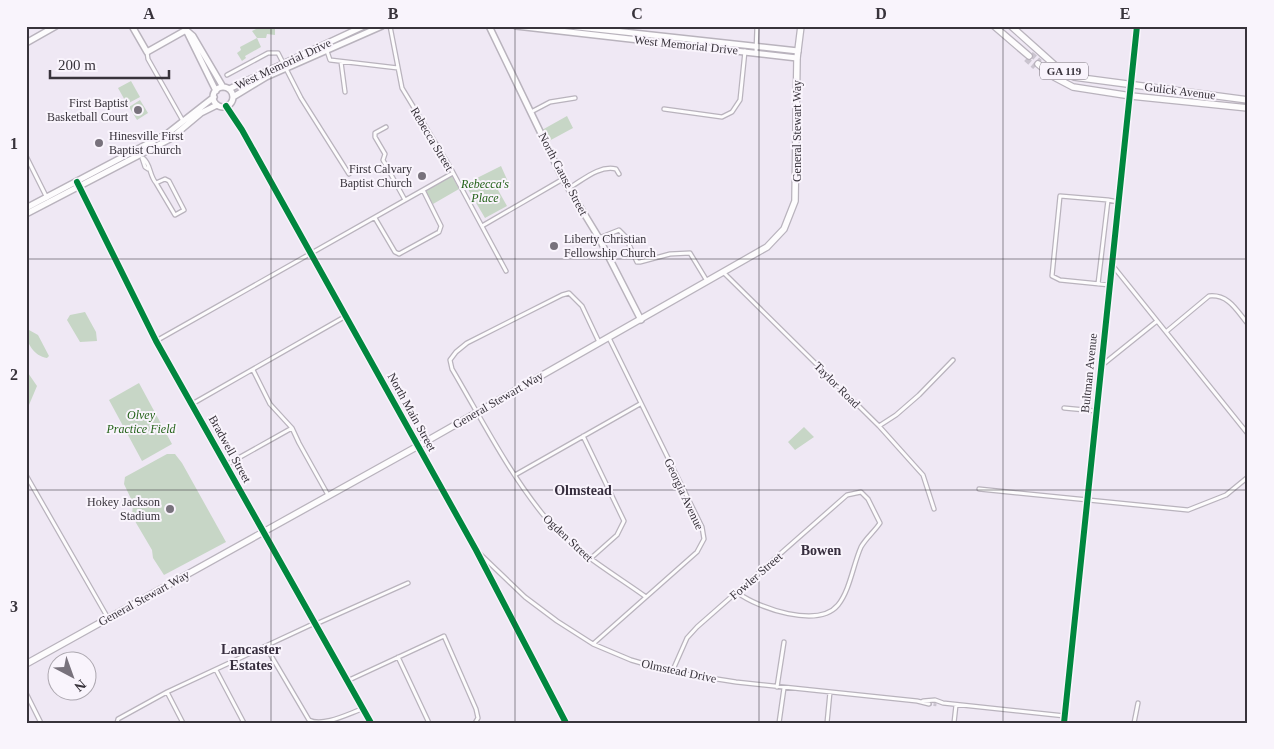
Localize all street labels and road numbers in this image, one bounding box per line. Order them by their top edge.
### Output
street label: West Memorial Drive [633,33,739,57]
street label: West Memorial Drive [233,36,333,92]
road number: GA 119 [1040,62,1088,80]
street label: General Stewart Way [790,80,804,182]
street label: Gulick Avenue [1144,80,1216,102]
street label: Rebecca Street [408,105,457,174]
street label: North Gause Street [535,130,591,218]
street label: Bultman Avenue [1078,332,1100,414]
street label: Taylor Road [811,359,863,411]
street label: General Stewart Way [450,368,546,432]
street label: North Main Street [385,370,440,454]
street label: Bradwell Street [206,413,255,486]
street label: Georgia Avenue [661,456,707,532]
street label: Ogden Street [540,511,596,565]
street label: Fowler Street [727,549,786,603]
street label: General Stewart Way [96,567,192,629]
street label: Olmstead Drive [640,656,718,686]

